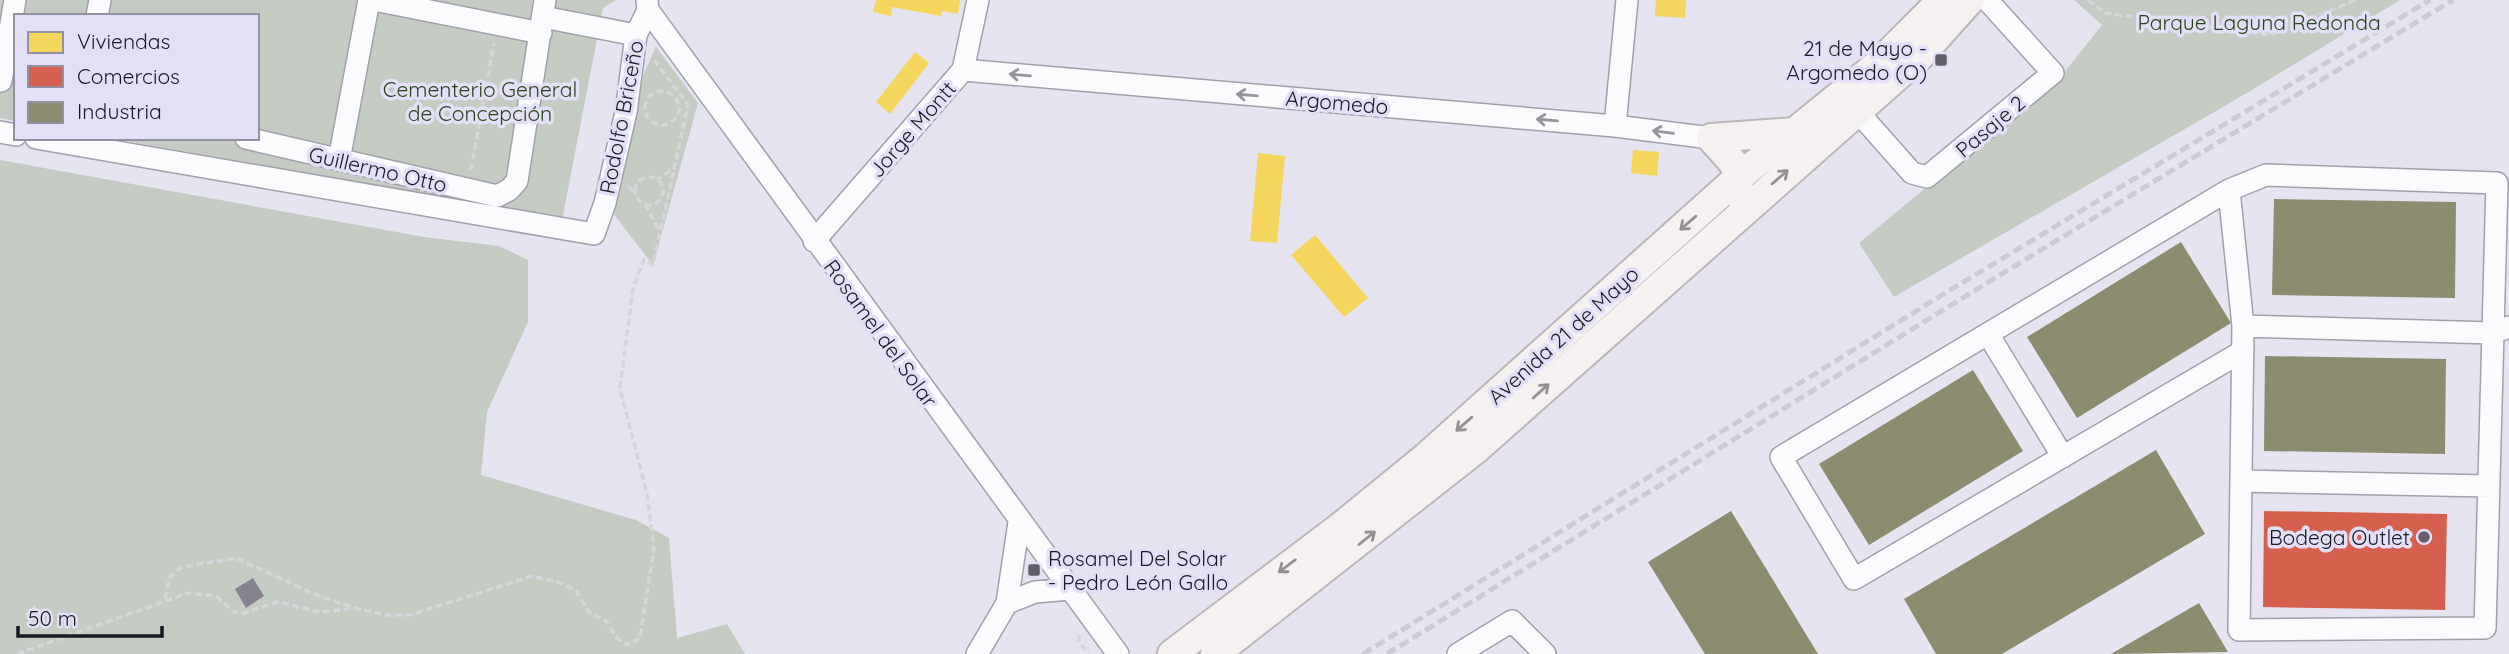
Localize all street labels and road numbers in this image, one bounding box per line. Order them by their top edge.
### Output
street label: Rodolfo Briceño [593,38,649,196]
street label: Jorge Montt [863,75,961,183]
street label: Argomedo [1284,85,1390,119]
street label: Pasaje 2 [1950,89,2030,163]
street label: Guillermo Otto [306,140,450,198]
street label: Rosamel del Solar [819,254,943,412]
street label: Avenida 21 de Mayo [1482,261,1644,409]

